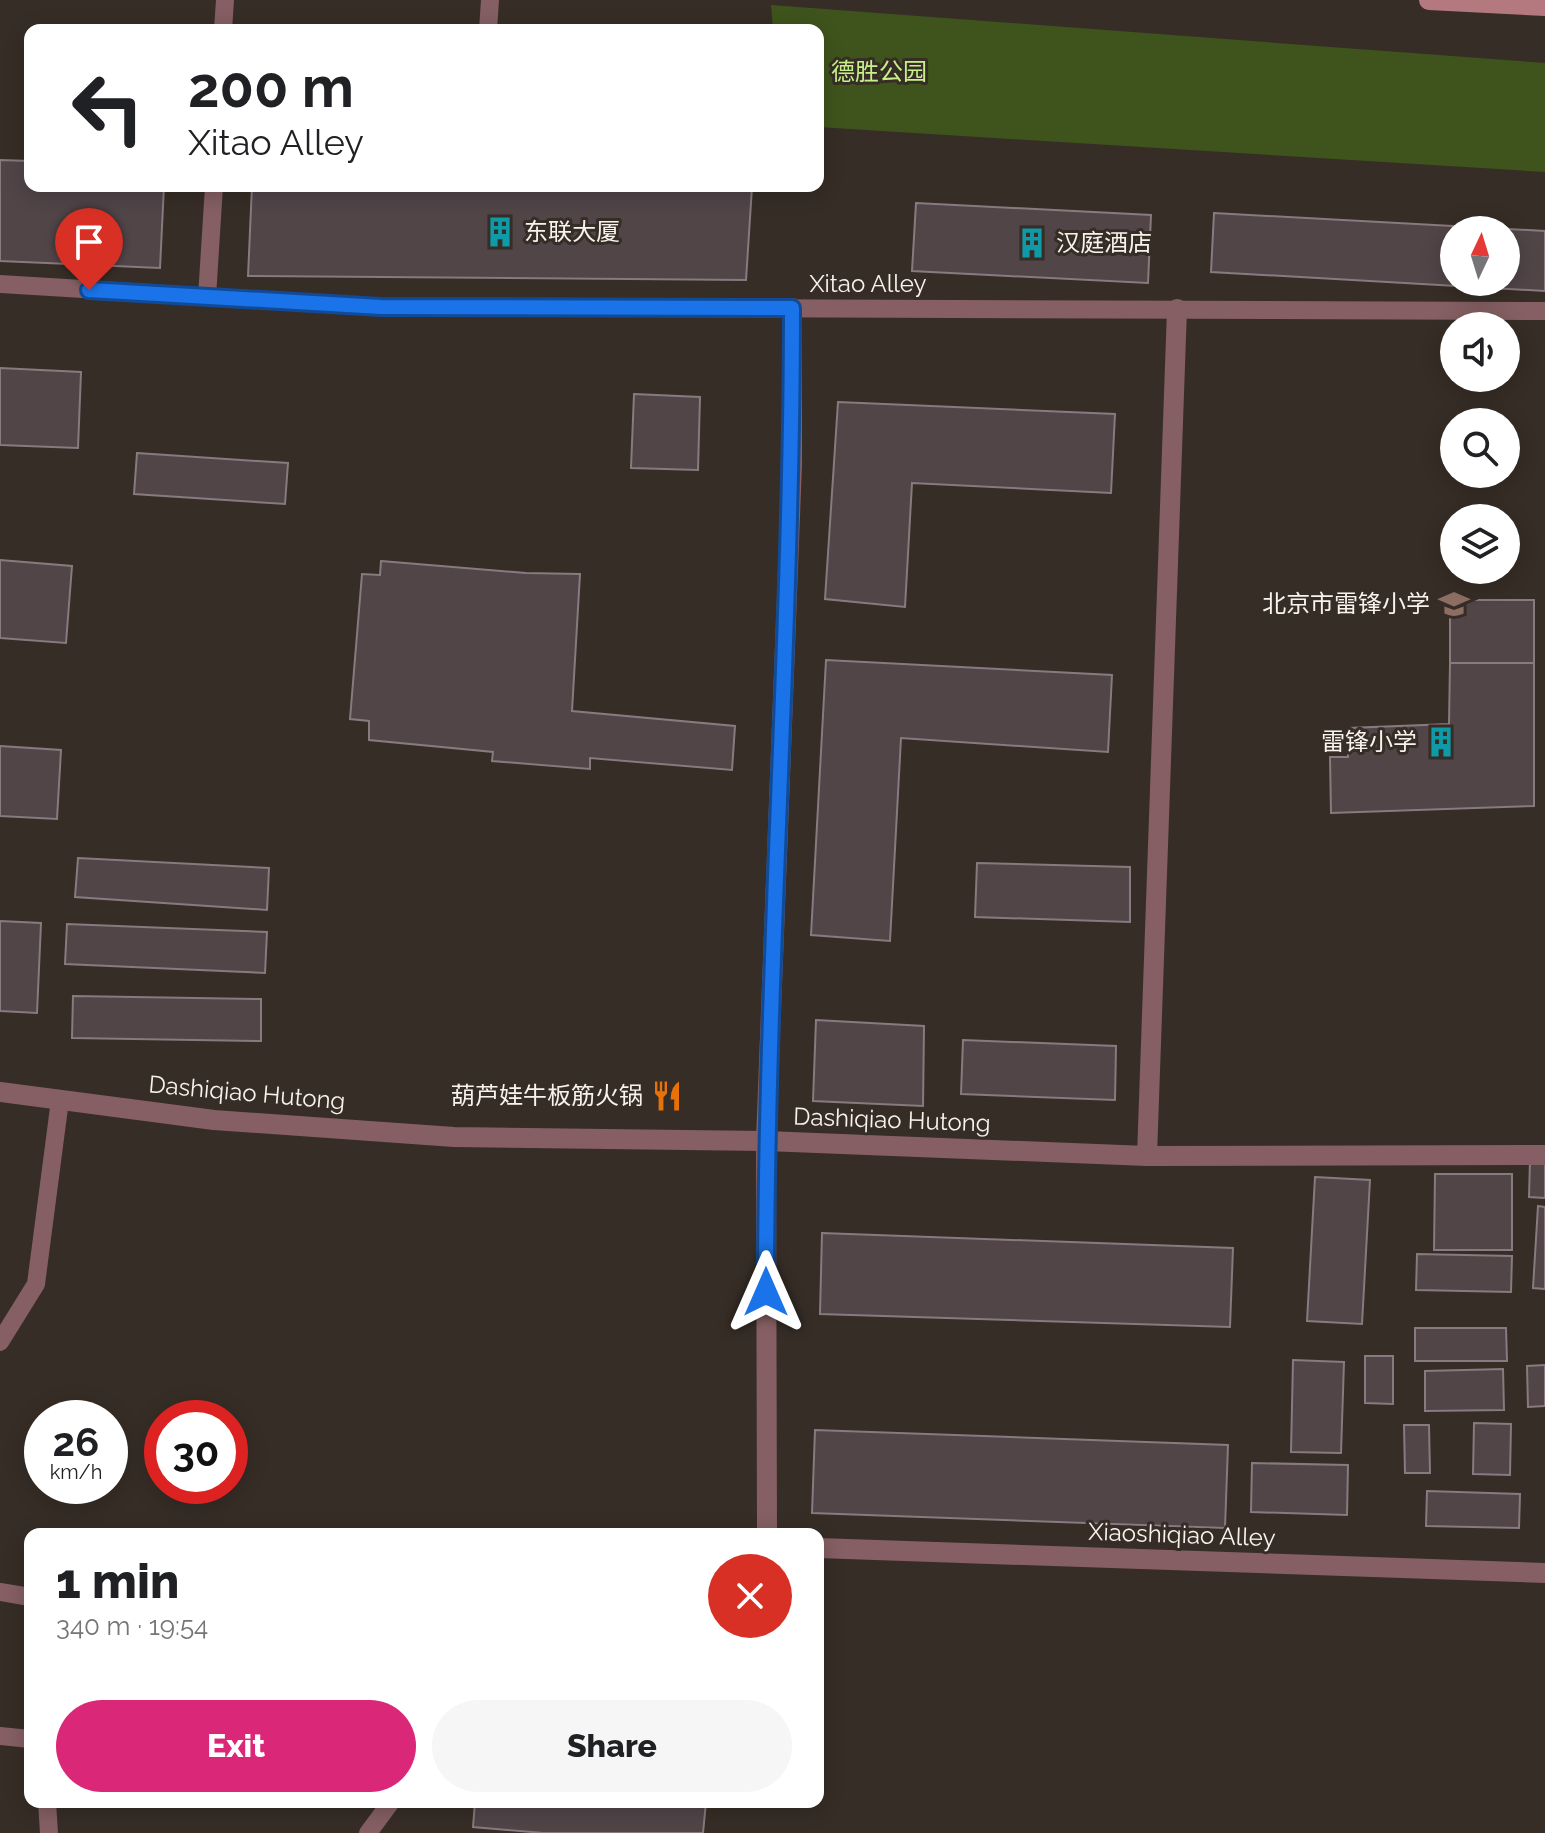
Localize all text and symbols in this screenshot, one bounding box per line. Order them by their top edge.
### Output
text: 200 m [188,54,354,120]
icon: left [56,56,160,160]
park label: 德胜公园 [831,57,927,86]
text: Xitao Alley [188,121,364,163]
pin [55,208,123,290]
building icon: 东联大厦 [483,215,517,249]
north arrow [1440,216,1520,296]
map controls [1440,216,1520,584]
place label: 东联大厦 [524,217,620,246]
icon: arrive [67,220,111,264]
building icon: 汉庭酒店 [1015,226,1049,260]
place label: 汉庭酒店 [1056,228,1152,257]
street label: Xitao Alley [809,269,927,298]
button: sound [1440,312,1520,392]
button: search [1440,408,1520,488]
button: layers [1440,504,1520,584]
school or university icon: 北京市雷锋小学 [1437,587,1471,621]
place label: 北京市雷锋小学 [1262,589,1430,618]
building icon: 雷锋小学 [1424,725,1458,759]
place label: 雷锋小学 [1321,727,1417,756]
street label: Dashiqiao Hutong [147,1069,347,1116]
restaurant icon: 葫芦娃牛板筋火锅 [650,1079,684,1113]
place label: 葫芦娃牛板筋火锅 [451,1081,643,1110]
street label: Dashiqiao Hutong [793,1102,991,1137]
position arrow [724,1250,808,1334]
speed limit sign: 30 [144,1400,248,1504]
text: 26 [53,1418,99,1465]
text: km/h [50,1460,102,1484]
street label: Xiaoshiqiao Alley [1088,1517,1276,1552]
text: 1 min [56,1553,179,1609]
button: close [708,1554,792,1638]
text: 340 m · 19:54 [56,1611,208,1641]
button: Exit [56,1700,416,1792]
button: Share [432,1700,792,1792]

